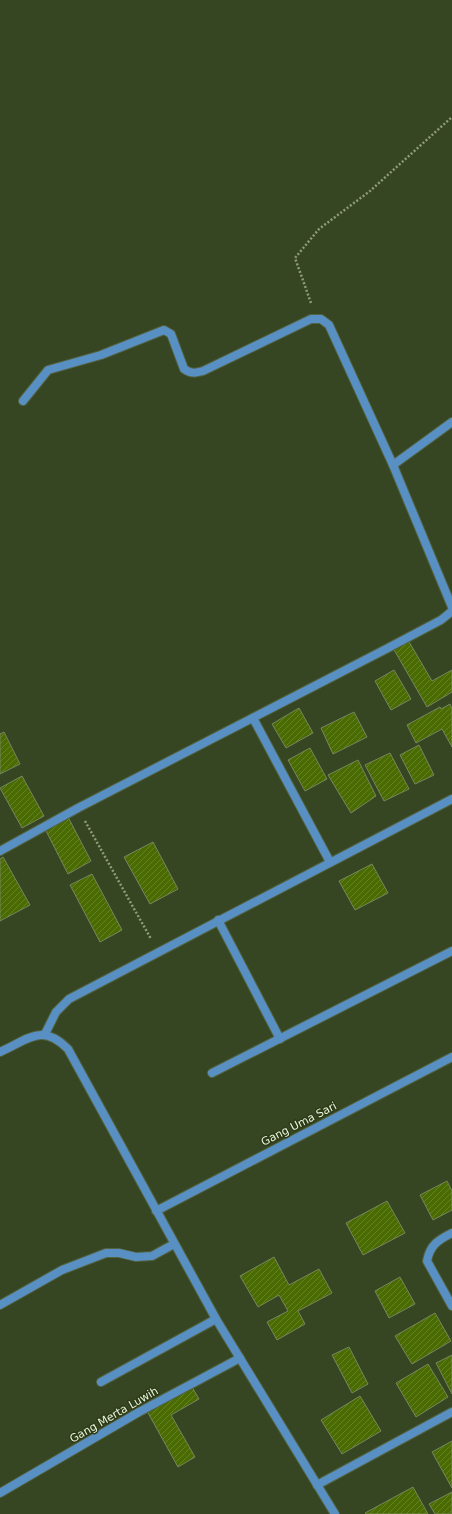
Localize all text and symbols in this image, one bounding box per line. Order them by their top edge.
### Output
street label: Gang Uma Sari [259,1099,339,1149]
street label: Gang Merta Luwih [67,1384,161,1446]

